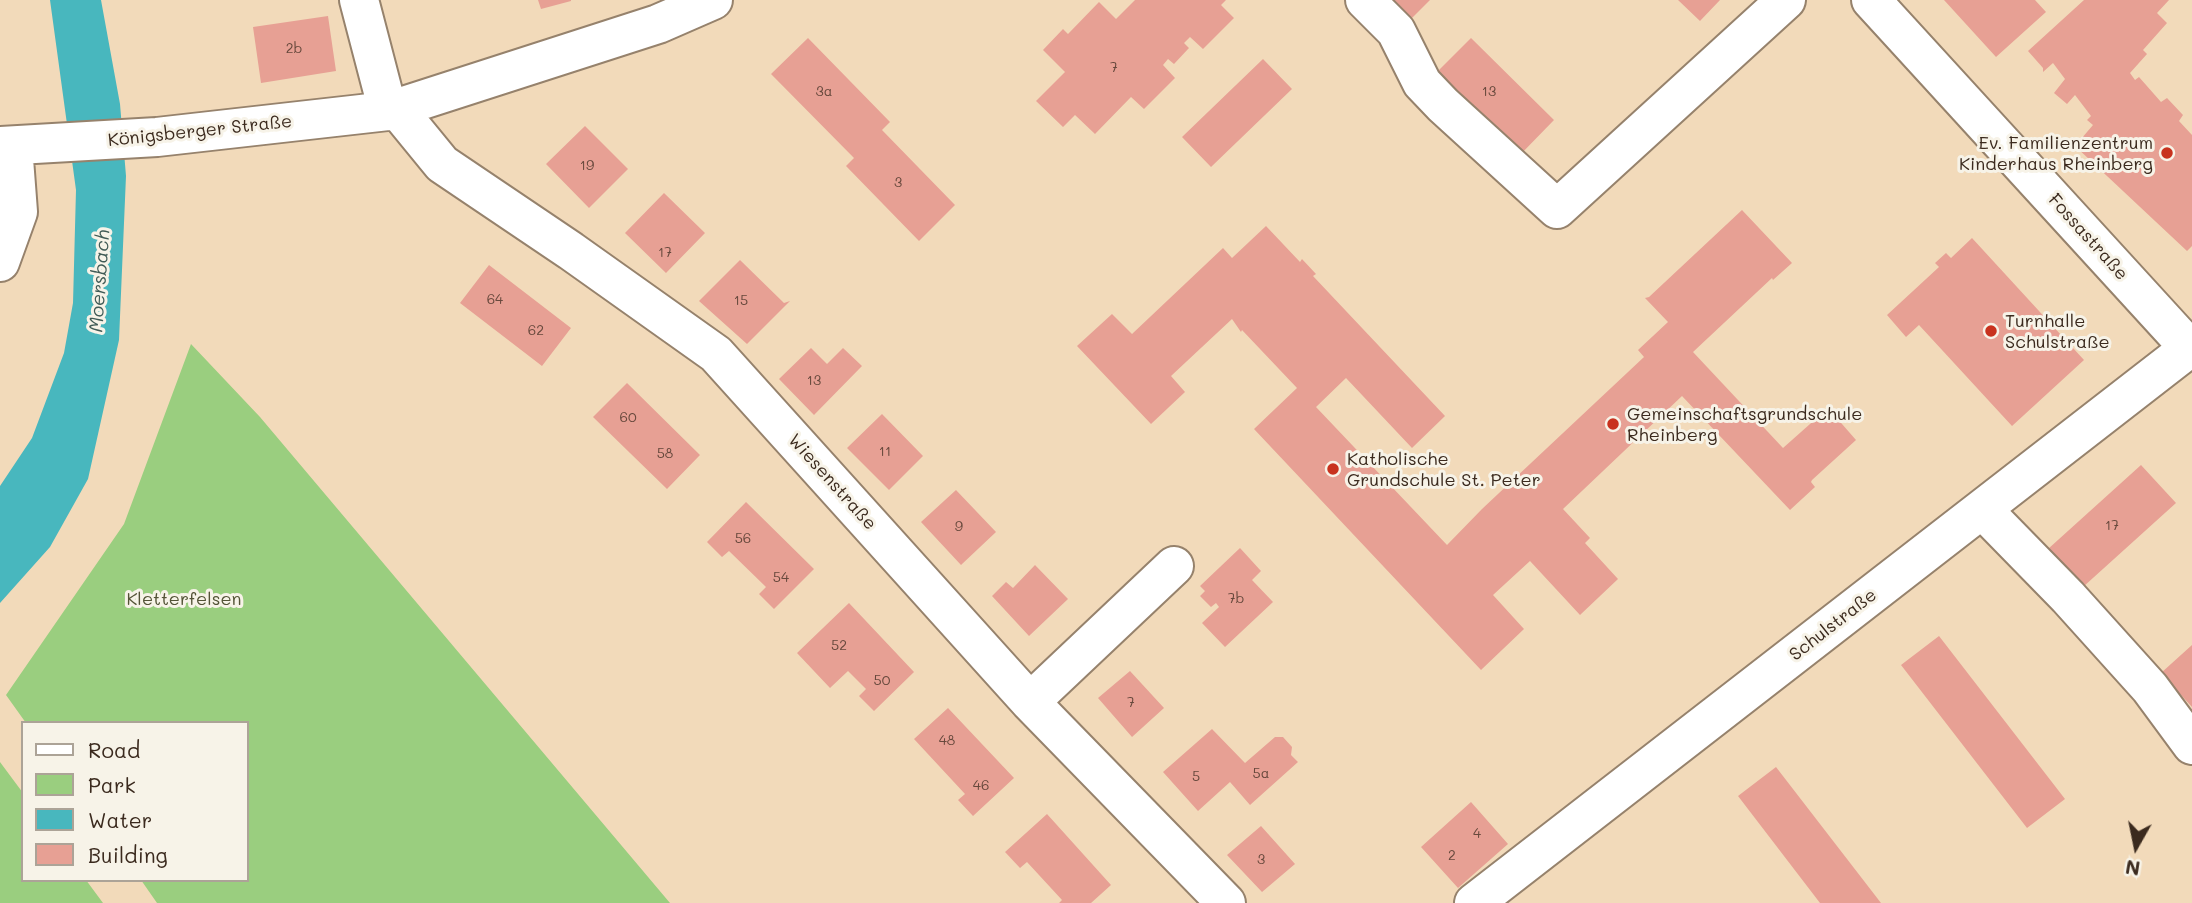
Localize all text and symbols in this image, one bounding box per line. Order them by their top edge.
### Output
house number: 2b [286,41,302,57]
house number: 7 [1110,60,1118,76]
house number: 3a [816,84,832,100]
house number: 13 [1482,84,1496,100]
street label: Königsberger Straße [107,111,293,151]
place label: Ev. Familienzentrum Kinderhaus Rheinberg [1959,132,2153,174]
marker: Ev. Familienzentrum Kinderhaus Rheinberg [2159,145,2175,161]
house number: 19 [580,158,594,174]
house number: 3 [894,175,902,191]
street label: Fossastraße [2044,189,2132,285]
water label: Moersbach [85,229,115,333]
house number: 17 [658,245,672,261]
house number: 64 [487,292,503,308]
house number: 15 [734,293,748,309]
place label: Turnhalle Schulstraße [2005,310,2110,352]
house number: 62 [528,323,544,339]
marker: Turnhalle Schulstraße [1983,323,1999,339]
house number: 13 [807,373,821,389]
place label: Gemeinschaftsgrundschule Rheinberg [1627,403,1863,446]
house number: 60 [619,410,637,426]
marker: Gemeinschaftsgrundschule Rheinberg [1605,416,1621,432]
street label: Wiesenstraße [783,430,881,534]
house number: 11 [879,444,891,460]
house number: 58 [657,446,673,462]
place label: Katholische Grundschule St. Peter [1347,448,1541,490]
marker: Katholische Grundschule St. Peter [1325,461,1341,477]
house number: 17 [2105,518,2119,534]
house number: 9 [955,519,963,535]
house number: 56 [735,531,751,547]
house number: 54 [773,570,789,586]
street label: Schulstraße [1785,584,1881,666]
park label: Kletterfelsen [126,588,242,610]
house number: 7b [1228,591,1244,607]
house number: 52 [831,638,847,654]
house number: 50 [874,673,890,689]
house number: 7 [1127,695,1135,711]
legend [21,721,248,882]
house number: 48 [939,733,955,749]
text: Road [88,736,140,763]
house number: 5a [1253,766,1269,782]
house number: 5 [1192,769,1200,785]
text: Park [88,771,136,798]
house number: 46 [973,778,989,794]
text: Water [88,806,152,833]
north arrow [2101,812,2171,882]
house number: 4 [1473,826,1481,842]
text: Building [88,841,168,868]
house number: 2 [1448,848,1456,864]
house number: 3 [1257,852,1265,868]
text: N [2124,855,2142,882]

